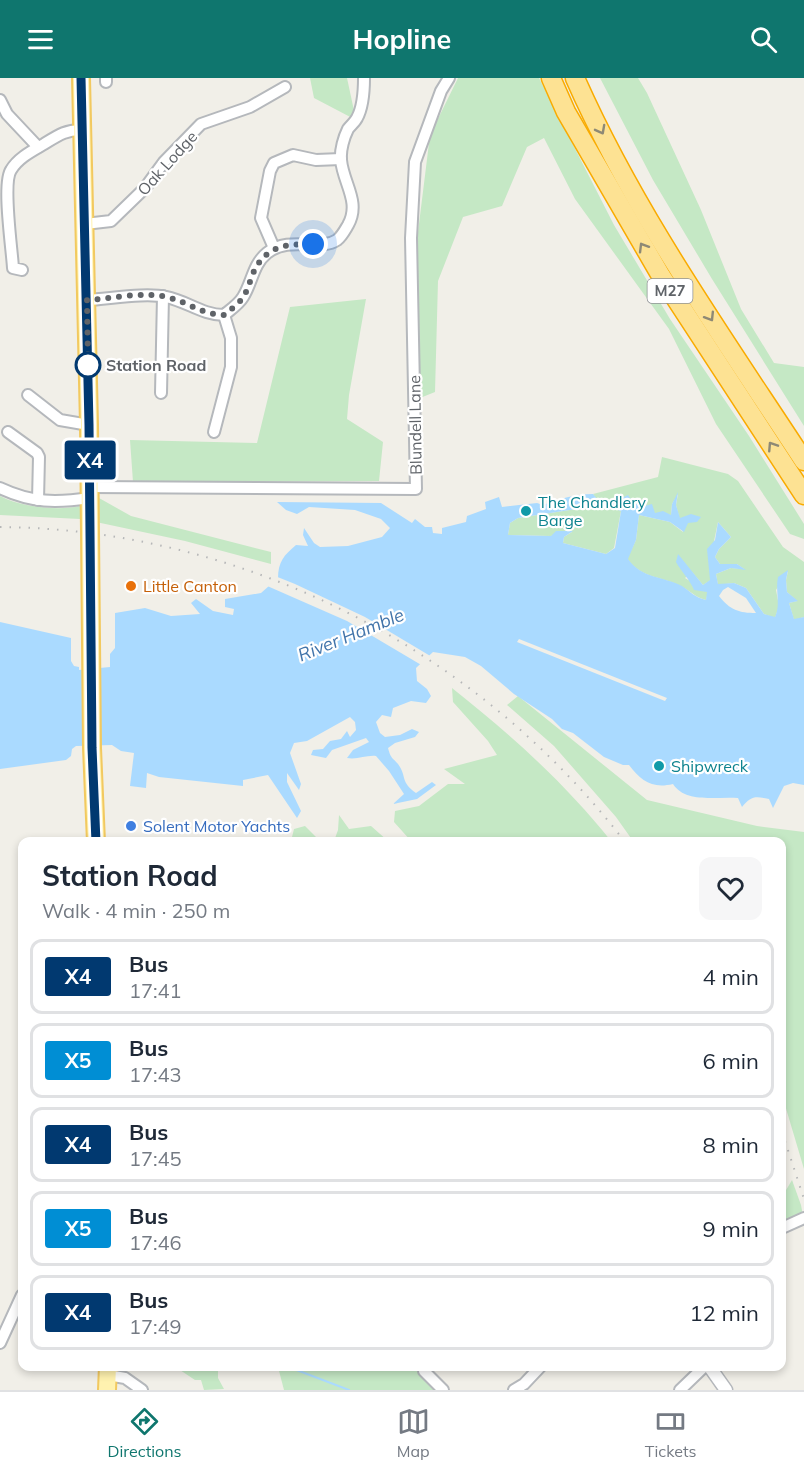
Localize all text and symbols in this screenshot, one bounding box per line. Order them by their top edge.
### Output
text: Hopline [353,22,451,56]
icon: menu [24,23,57,56]
icon: search [747,23,780,56]
one-way arrow [594,124,605,135]
street label: Oak Lodge [133,127,201,199]
your location [298,229,328,259]
one-way arrow [639,243,651,253]
road number: M27 [648,279,692,303]
one-way arrow [703,310,714,321]
marker: Station Road [75,352,101,378]
place label: Station Road [106,355,206,375]
street label: Blundell Lane [404,375,426,475]
line badge: X4 [63,440,117,479]
one-way arrow [768,442,779,453]
text: X4 [77,447,103,473]
place label: The Chandlery Barge [538,492,647,530]
marker: The Chandlery Barge [519,504,533,518]
place label: Little Canton [143,576,237,596]
marker: Little Canton [124,579,138,593]
water label: River Hamble [294,603,407,666]
place label: Shipwreck [671,756,749,776]
marker: Shipwreck [652,759,666,773]
place label: Solent Motor Yachts [143,816,290,836]
marker: Solent Motor Yachts [124,819,138,833]
button: heart [699,857,762,920]
text: Station Road [42,858,218,893]
text: Walk · 4 min · 250 m [42,898,230,923]
text: Bus [129,950,168,978]
text: X4 [65,963,91,989]
text: 4 min [703,963,759,991]
text: 17:41 [129,978,182,1003]
text: Bus [129,1034,168,1062]
text: X5 [65,1047,91,1073]
text: 6 min [703,1047,759,1075]
text: 17:43 [129,1062,182,1087]
text: Bus [129,1118,168,1146]
text: X4 [65,1131,91,1157]
text: 8 min [703,1131,759,1159]
text: 17:45 [129,1146,182,1171]
text: Bus [129,1202,168,1230]
text: X5 [65,1215,91,1241]
text: 9 min [703,1215,759,1243]
text: 17:46 [129,1230,182,1255]
text: Bus [129,1286,168,1314]
text: X4 [65,1299,91,1325]
text: 12 min [689,1299,759,1327]
text: 17:49 [129,1314,182,1339]
tab: Directions [108,1405,182,1461]
tab: Map [397,1405,430,1461]
tab: Tickets [645,1405,696,1461]

